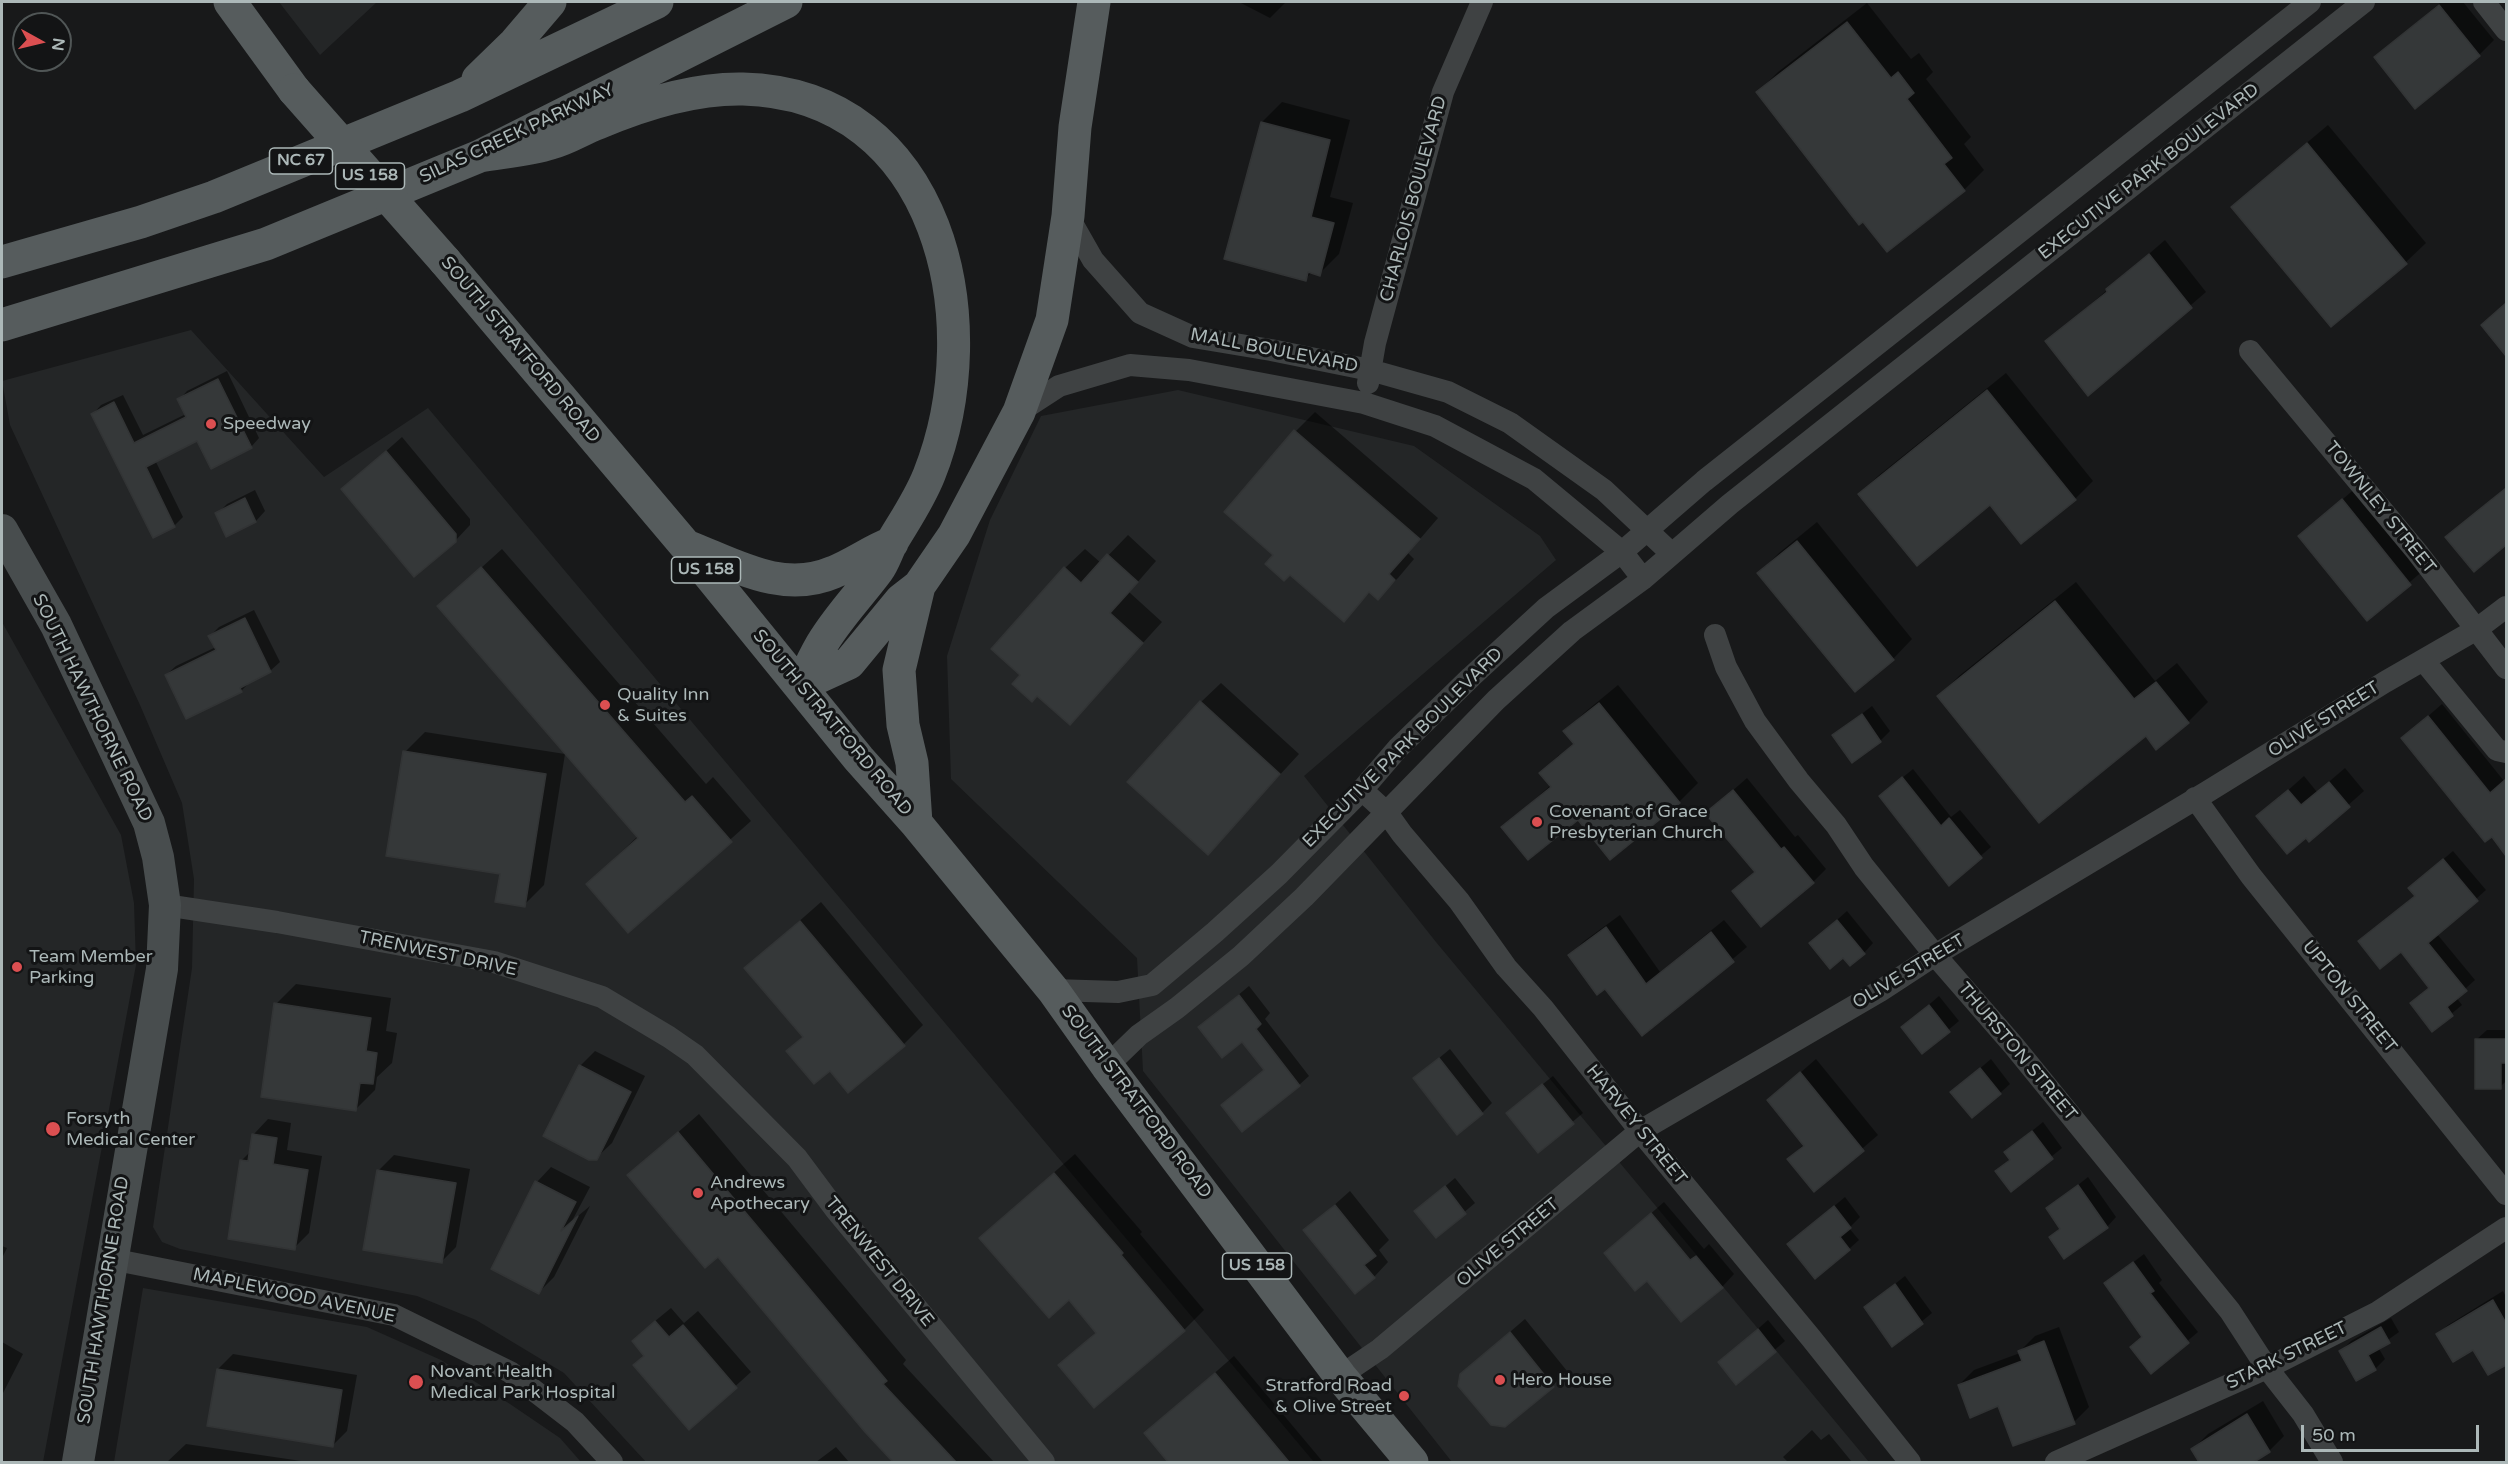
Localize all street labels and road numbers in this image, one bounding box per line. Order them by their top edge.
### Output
street label: SILAS CREEK PARKWAY [416,79,618,189]
street label: EXECUTIVE PARK BOULEVARD [2034,79,2264,265]
street label: CHARLOIS BOULEVARD [1376,94,1452,304]
road number: NC 67 [270,148,332,174]
road number: US 158 [336,163,404,189]
street label: SOUTH STRATFORD ROAD [436,253,604,447]
street label: MALL BOULEVARD [1188,324,1360,378]
street label: TOWNLEY STREET [2320,437,2440,579]
road number: US 158 [672,557,740,583]
street label: SOUTH HAWTHORNE ROAD [27,591,157,825]
street label: SOUTH STRATFORD ROAD [748,626,916,820]
street label: EXECUTIVE PARK BOULEVARD [1298,643,1508,853]
street label: OLIVE STREET [2264,677,2384,763]
street label: TRENWEST DRIVE [357,927,519,981]
street label: OLIVE STREET [1849,930,1969,1014]
street label: UPTON STREET [2297,937,2401,1057]
street label: THURSTON STREET [1953,978,2081,1126]
street label: SOUTH STRATFORD ROAD [1056,1001,1216,1203]
street label: HARVEY STREET [1581,1061,1691,1189]
street label: SOUTH HAWTHORNE ROAD [74,1175,134,1425]
street label: TRENWEST DRIVE [820,1193,938,1331]
street label: OLIVE STREET [1452,1194,1564,1292]
road number: US 158 [1222,1253,1292,1279]
street label: MAPLEWOOD AVENUE [191,1264,397,1328]
street label: STARK STREET [2223,1317,2351,1395]

